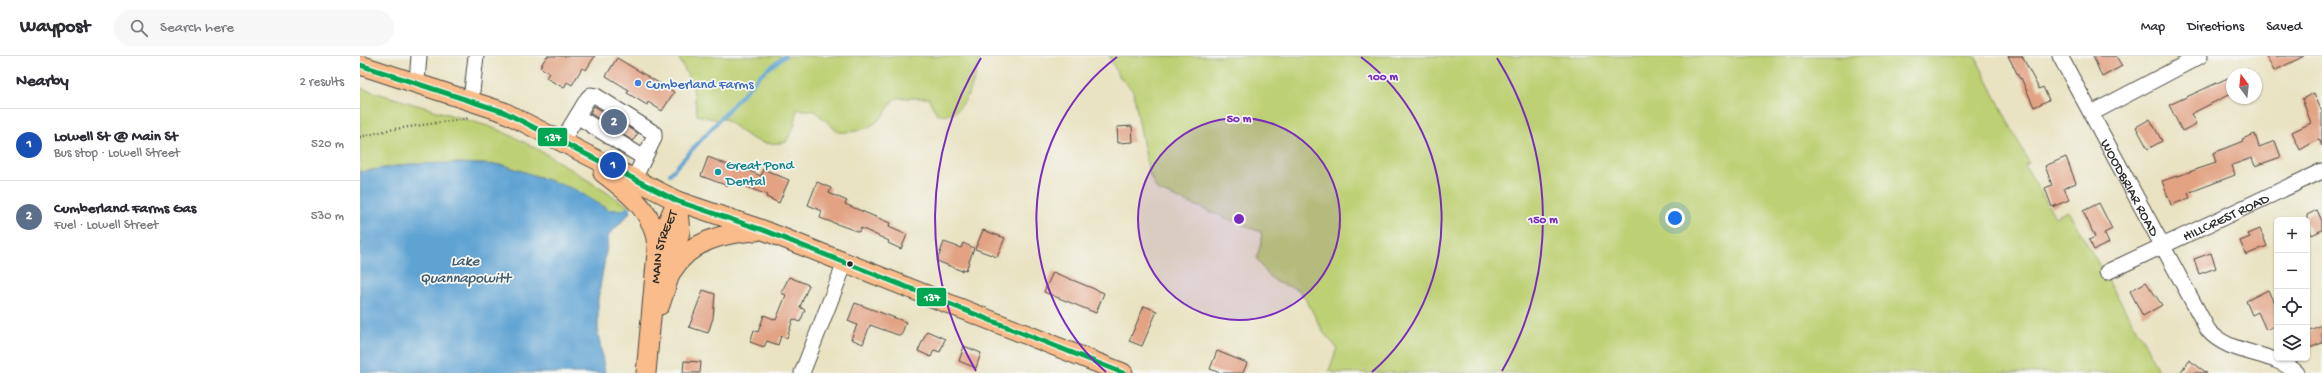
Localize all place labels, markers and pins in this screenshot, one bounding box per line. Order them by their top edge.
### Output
place label: Cumberland Farms [646,77,755,94]
marker: Cumberland Farms [633,78,643,88]
pin: 2 [601,107,627,137]
pin: 1 [600,150,626,180]
place label: Great Pond Dental [725,158,795,191]
marker: Great Pond Dental [713,167,723,177]
centre of rings [1232,212,1246,226]
unlabelled marker [845,259,855,269]

